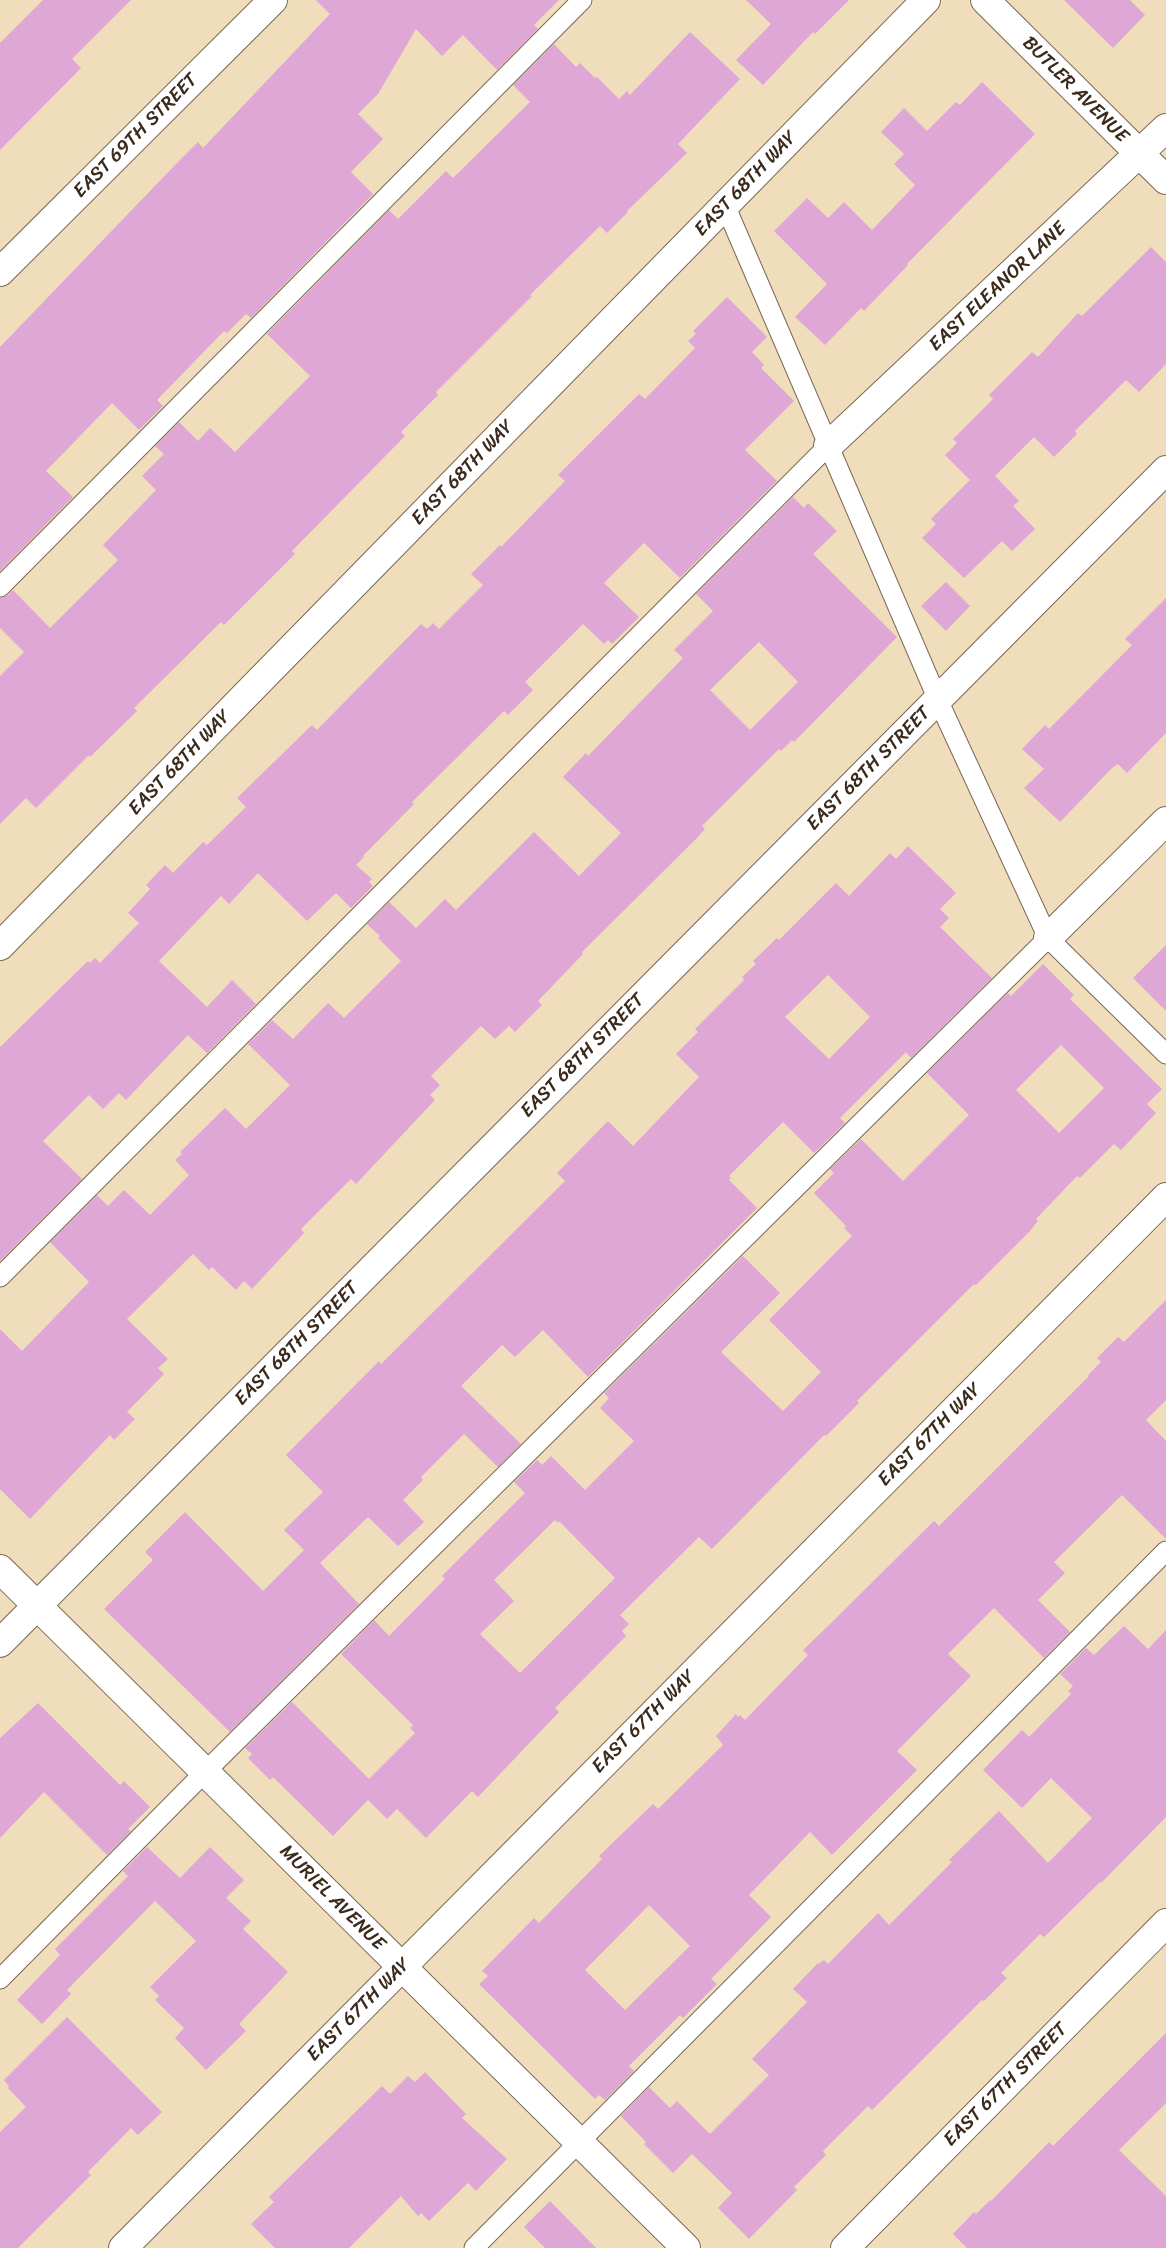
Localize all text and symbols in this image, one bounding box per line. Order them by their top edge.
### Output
street label: BUTLER AVENUE [1017,32,1133,148]
street label: EAST 69TH STREET [69,69,203,203]
street label: EAST 68TH WAY [690,127,802,241]
street label: EAST ELEANOR LANE [925,218,1071,356]
street label: EAST 68TH WAY [407,416,519,530]
street label: EAST 68TH STREET [802,702,936,836]
street label: EAST 68TH WAY [124,706,236,820]
street label: EAST 68TH STREET [516,989,650,1123]
street label: EAST 68TH STREET [230,1277,364,1411]
street label: EAST 67TH WAY [874,1379,986,1491]
street label: EAST 67TH WAY [588,1666,700,1778]
street label: MURIEL AVENUE [274,1840,390,1956]
street label: EAST 67TH WAY [303,1954,415,2066]
street label: EAST 67TH STREET [939,2018,1073,2152]

